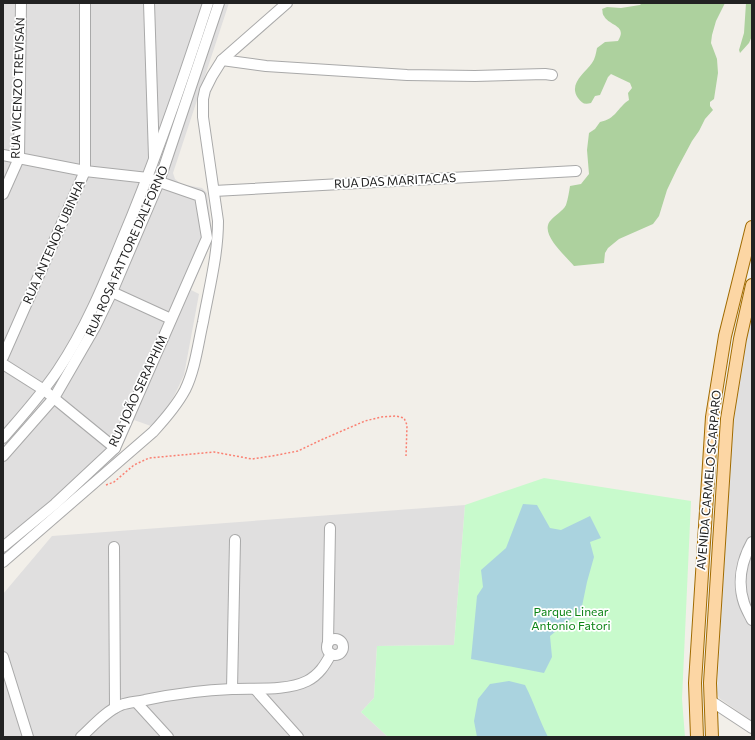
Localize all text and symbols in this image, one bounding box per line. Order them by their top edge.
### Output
street label: RUA VICENZO TREVISAN [8,17,26,159]
street label: RUA ROSA FATTORE DALFORNO [82,163,170,338]
street label: RUA DAS MARITACAS [334,170,456,190]
street label: RUA ANTENOR UBINHA [19,177,87,306]
street label: RUA JOÃO SERAPHIM [105,333,170,449]
street label: AVENIDA CARMELO SCARPARO [693,389,723,570]
park label: Parque Linear Antonio Fatori [531,604,611,632]

